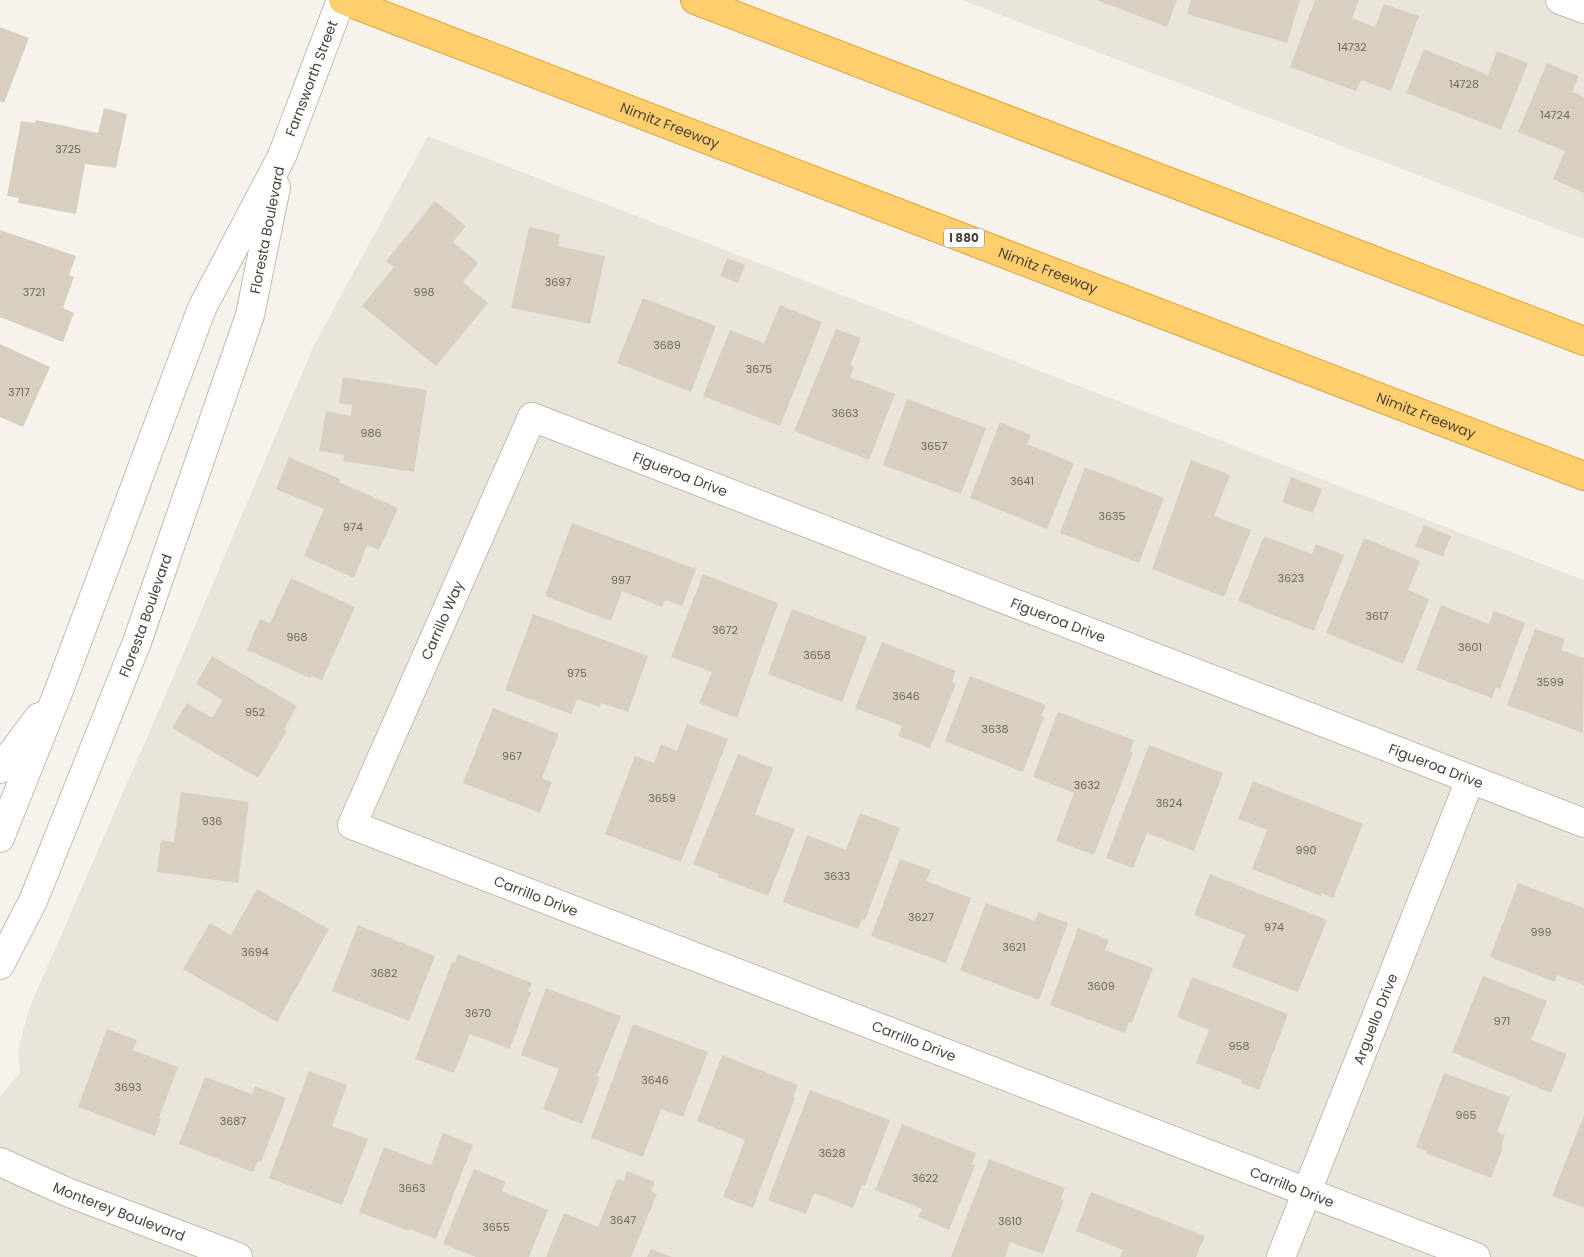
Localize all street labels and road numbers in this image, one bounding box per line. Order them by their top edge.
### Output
street label: Farnsworth Street [280,17,342,139]
street label: Nimitz Freeway [617,97,722,154]
street label: Floresta Boulevard [245,164,289,296]
road number: I 880 [944,228,984,248]
street label: Nimitz Freeway [995,242,1101,299]
street label: Nimitz Freeway [1374,387,1479,444]
street label: Figueroa Drive [630,447,731,502]
street label: Floresta Boulevard [114,551,177,680]
street label: Carrillo Way [416,577,469,663]
street label: Figueroa Drive [1008,593,1109,648]
street label: Figueroa Drive [1386,738,1487,793]
street label: Carrillo Drive [491,871,581,921]
street label: Arguello Drive [1348,970,1402,1068]
street label: Carrillo Drive [869,1016,959,1066]
street label: Carrillo Drive [1247,1162,1337,1212]
street label: Monterey Boulevard [50,1177,188,1246]

